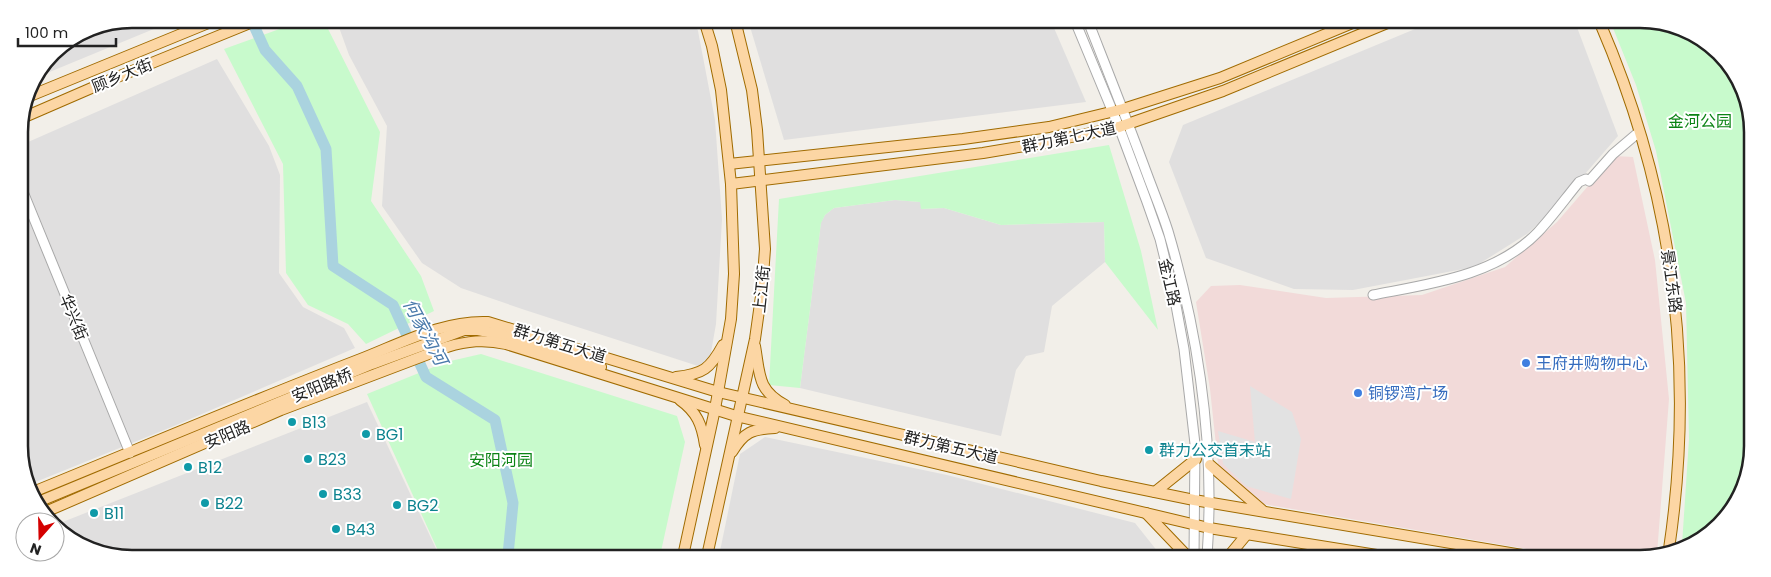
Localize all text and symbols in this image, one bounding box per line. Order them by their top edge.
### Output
scale bar [18,15,115,47]
text: 100 m [25,22,68,43]
street label: 顾乡大街 [88,53,156,98]
park label: 金河公园 [1668,110,1732,133]
street label: 群力第七大道 [1020,116,1118,159]
street label: 景江东路 [1656,248,1687,314]
street label: 金江路 [1153,256,1186,308]
street label: 上江街 [748,264,775,314]
street label: 华兴街 [54,291,93,344]
water label: 何家沟河 [398,294,455,372]
street label: 群力第五大道 [511,318,609,369]
place label: 王府井购物中心 [1536,352,1648,375]
marker: 王府井购物中心 [1520,357,1532,369]
street label: 安阳路桥 [288,363,356,408]
place label: 铜锣湾广场 [1368,382,1448,405]
marker: 铜锣湾广场 [1352,387,1364,399]
place label: B13 [302,411,326,434]
street label: 安阳路 [201,414,254,454]
marker: B13 [286,416,298,428]
place label: BG1 [376,423,403,446]
street label: 群力第五大道 [902,425,1000,469]
marker: BG1 [360,428,372,440]
place label: 群力公交首末站 [1159,439,1271,462]
marker: 群力公交首末站 [1143,444,1155,456]
place label: B23 [318,448,346,471]
park label: 安阳河园 [469,449,533,472]
marker: B23 [302,453,314,465]
place label: B12 [198,456,222,479]
marker: B12 [182,461,194,473]
place label: B33 [333,483,362,506]
marker: B33 [317,488,329,500]
place label: B22 [215,492,243,515]
place label: BG2 [407,494,438,517]
marker: B22 [199,497,211,509]
marker: BG2 [391,499,403,511]
place label: B11 [104,502,124,525]
marker: B11 [88,507,100,519]
north arrow [15,512,65,562]
place label: B43 [346,518,375,541]
marker: B43 [330,523,342,535]
text: N [27,538,44,560]

